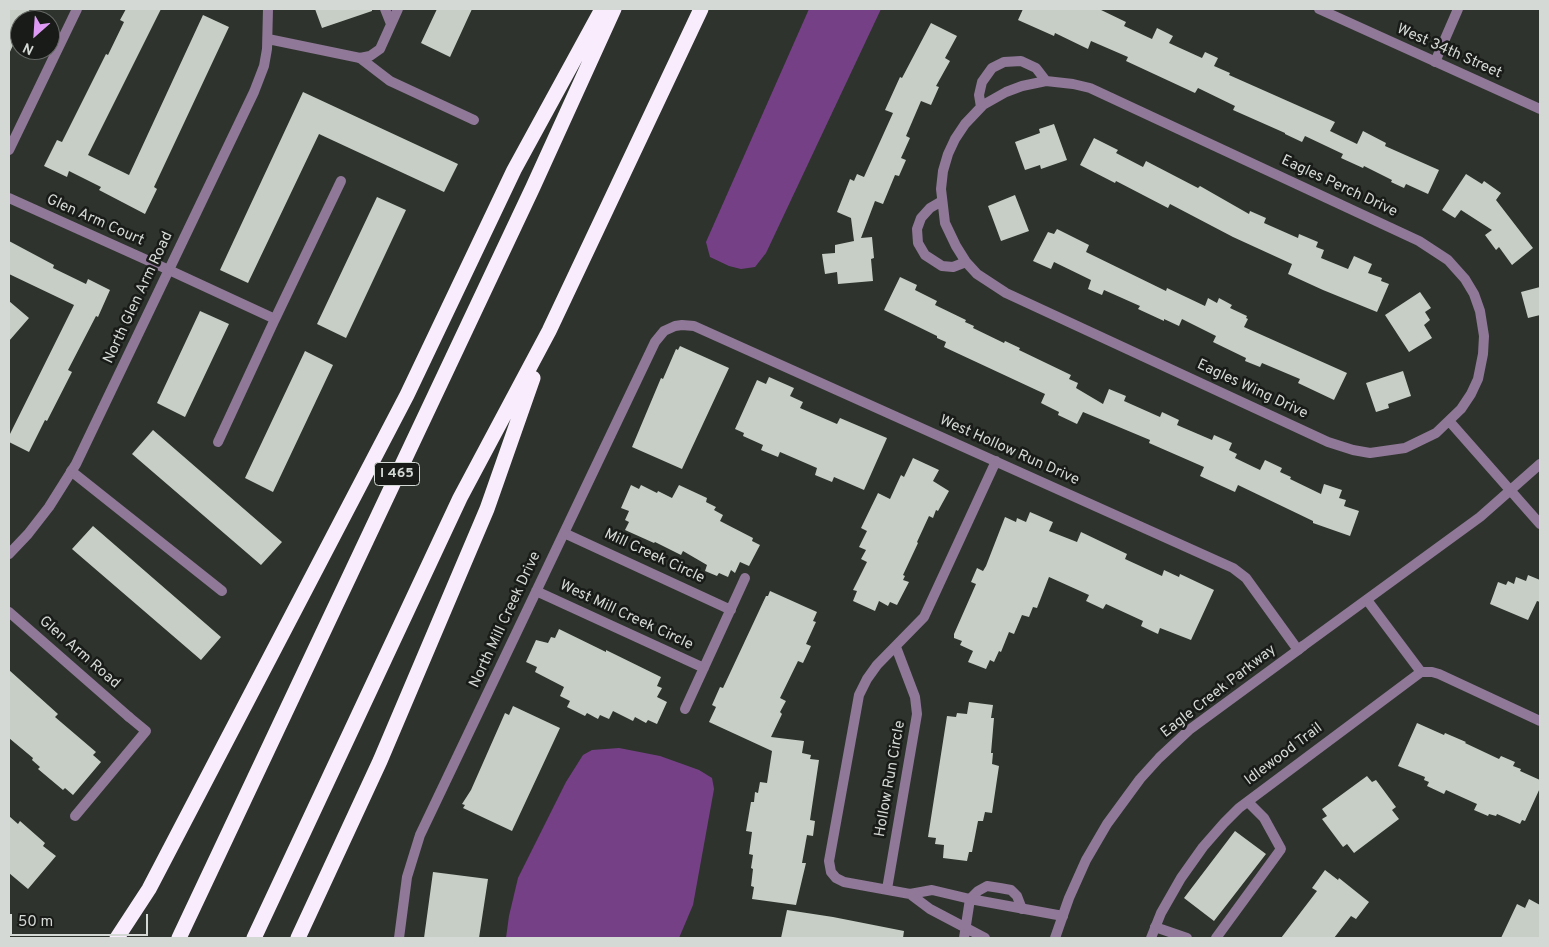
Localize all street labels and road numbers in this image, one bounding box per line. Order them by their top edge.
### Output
street label: West 34th Street [1394,21,1504,83]
street label: Eagles Perch Drive [1278,152,1400,222]
street label: Glen Arm Court [43,191,147,251]
street label: North Glen Arm Road [100,229,178,367]
street label: Eagles Wing Drive [1194,356,1310,424]
street label: West Hollow Run Drive [936,412,1082,490]
road number: I 465 [374,462,420,486]
street label: Mill Creek Circle [601,526,707,588]
street label: North Mill Creek Drive [467,549,545,691]
street label: West Mill Creek Circle [556,577,696,655]
street label: Glen Arm Road [35,613,123,693]
street label: Eagle Creek Parkway [1158,641,1280,743]
street label: Hollow Run Circle [872,719,910,839]
street label: Idlewood Trail [1241,720,1327,790]

